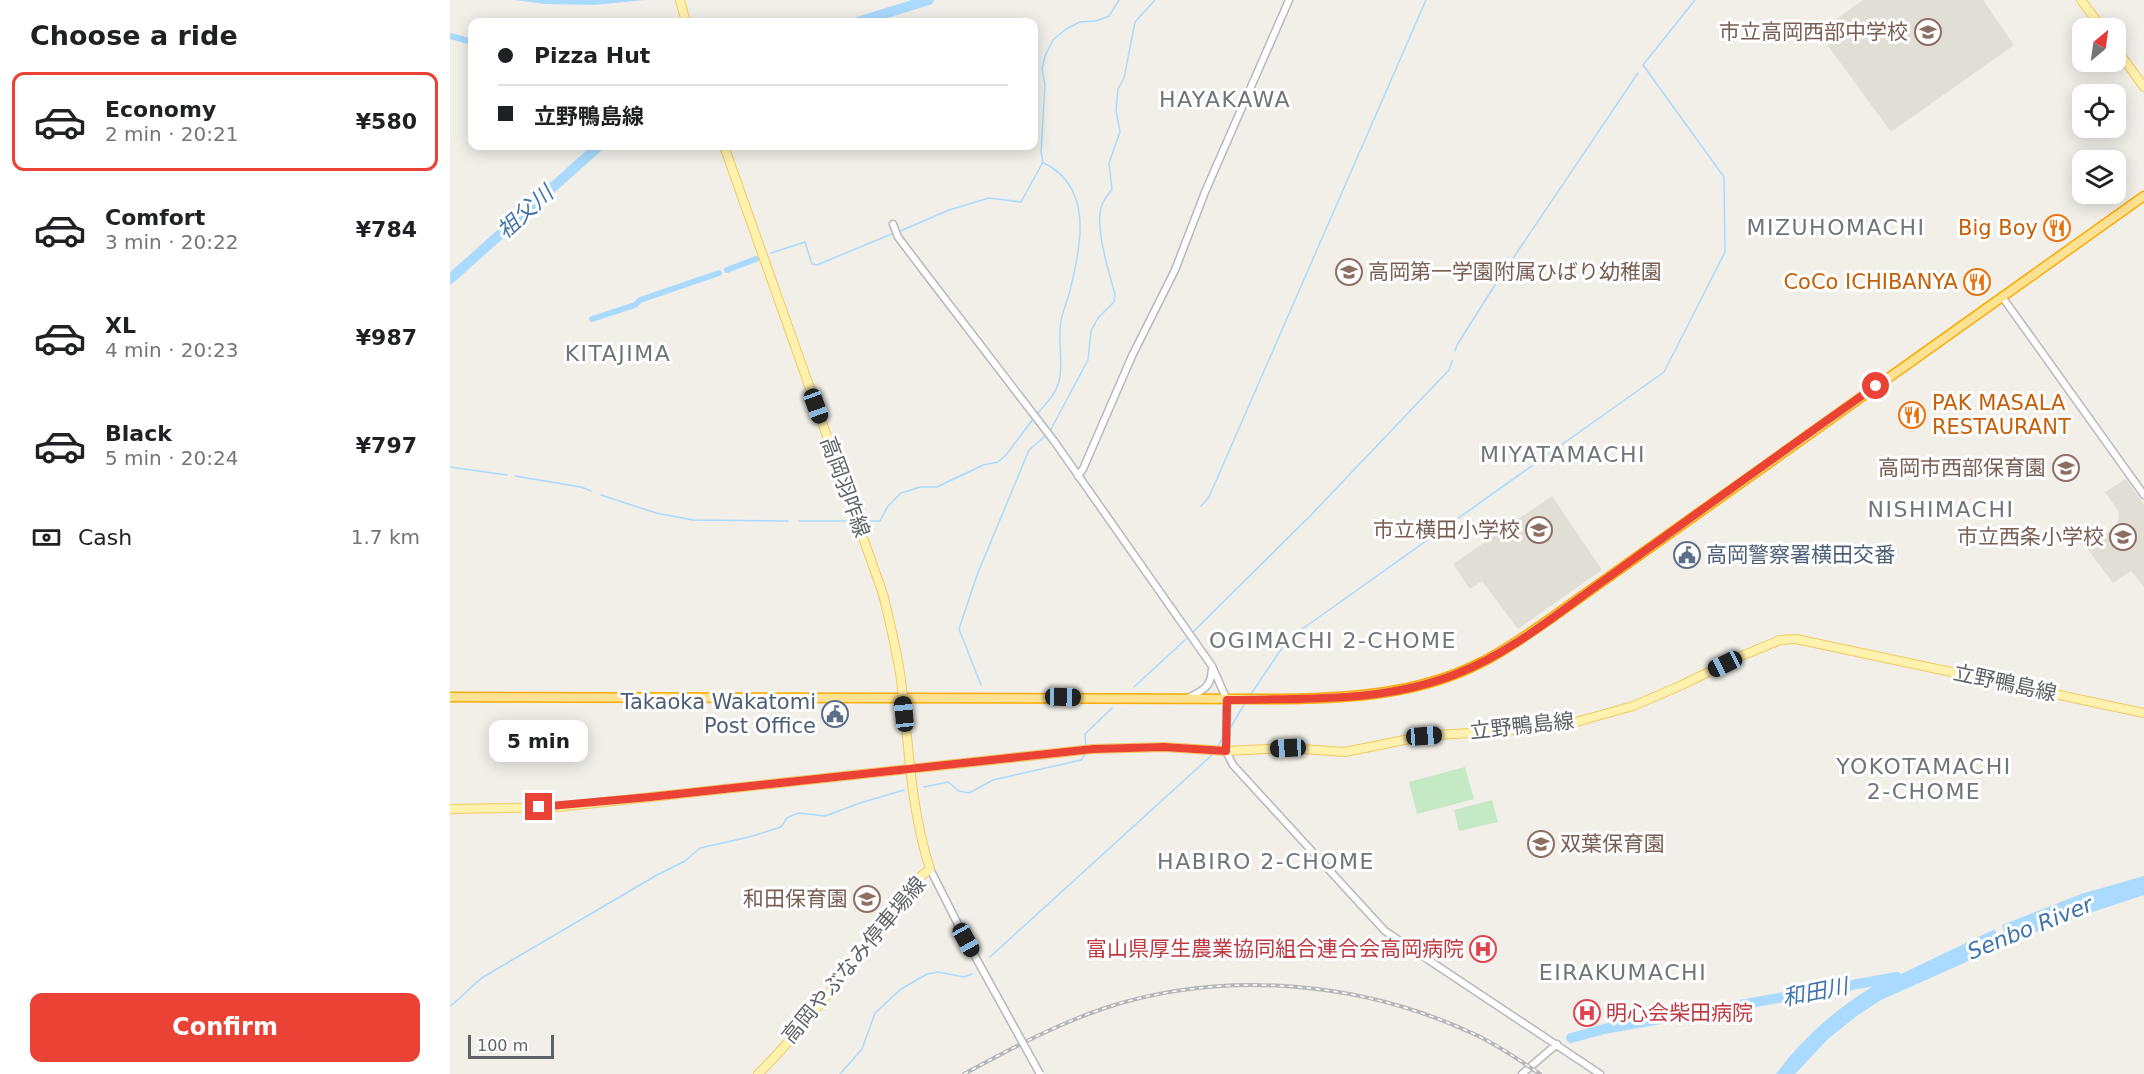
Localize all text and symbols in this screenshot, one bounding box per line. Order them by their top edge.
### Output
school or university icon: 市立高岡西部中学校 [1913,17,1943,47]
north arrow [2072,18,2126,72]
map controls [2072,18,2126,204]
text: Choose a ride [30,20,238,51]
place label: 市立高岡西部中学校 [1719,20,1908,44]
text: Pizza Hut [534,43,650,68]
button: locate [2072,84,2126,138]
district label: HAYAKAWA [1159,87,1291,112]
icon: car [33,95,87,149]
text: Economy [105,97,216,122]
text: 立野鴨島線 [534,104,644,129]
text: ¥580 [356,109,417,134]
text: 2 min · 20:21 [105,122,239,146]
button: layers [2072,150,2126,204]
water label: 祖父川 [492,179,559,243]
icon: car [33,203,87,257]
text: Comfort [105,205,205,230]
restaurant icon: Big Boy [2042,213,2072,243]
district label: MIZUHOMACHI [1746,215,1926,240]
place label: Big Boy [1958,216,2038,240]
text: ¥784 [356,217,417,242]
text: 3 min · 20:22 [105,230,239,254]
school or university icon: 高岡第一学園附属ひばり幼稚園 [1334,257,1364,287]
place label: 高岡第一学園附属ひばり幼稚園 [1368,260,1662,284]
restaurant icon: CoCo ICHIBANYA [1962,267,1992,297]
place label: CoCo ICHIBANYA [1783,270,1959,294]
icon: car [33,311,87,365]
text: XL [105,313,136,338]
text: ¥987 [356,325,417,350]
text: 4 min · 20:23 [105,338,239,362]
district label: KITAJIMA [565,341,671,366]
route start [1862,372,1889,399]
car [801,386,831,426]
place label: PAK MASALA RESTAURANT [1932,391,2071,439]
restaurant icon: PAK MASALA RESTAURANT [1897,400,1927,430]
icon: car [33,419,87,473]
text: Black [105,421,172,446]
text: ¥797 [356,433,417,458]
street label: 高岡羽咋線 [816,434,874,540]
district label: MIYATAMACHI [1480,442,1646,467]
text: 5 min · 20:24 [105,446,239,470]
school or university icon: 高岡市西部保育園 [2051,453,2081,483]
place label: 高岡市西部保育園 [1878,456,2046,480]
district label: NISHIMACHI [1868,497,2014,522]
school or university icon: 市立横田小学校 [1524,515,1554,545]
place label: 市立横田小学校 [1373,518,1520,542]
icon: cash [30,521,63,554]
school or university icon: 市立西条小学校 [2108,522,2138,552]
text: Cash [78,525,132,550]
text: 1.7 km [351,525,420,549]
place label: 市立西条小学校 [1957,525,2104,549]
public building icon: 高岡警察署横田交番 [1672,540,1702,570]
place label: 高岡警察署横田交番 [1706,543,1895,567]
district label: OGIMACHI 2-CHOME [1209,628,1457,653]
car [1705,648,1745,680]
street label: 立野鴨島線 [1951,660,2059,706]
car [1045,688,1081,706]
place label: Takaoka Wakatomi Post Office [620,690,816,738]
car [893,695,915,733]
public building icon: Takaoka Wakatomi Post Office [820,699,850,729]
street label: 立野鴨島線 [1469,709,1575,743]
callout: 5 min [490,720,588,762]
car [1405,726,1443,746]
text: 5 min [507,729,570,753]
car [1270,738,1306,758]
district label: YOKOTAMACHI 2-CHOME [1835,754,2012,804]
route end [525,793,552,820]
school or university icon: 双葉保育園 [1526,829,1556,859]
place label: 双葉保育園 [1560,832,1665,856]
district label: HABIRO 2-CHOME [1157,849,1375,874]
street label: 高岡やぶなみ停車場線 [777,872,931,1048]
school or university icon: 和田保育園 [852,884,882,914]
place label: 和田保育園 [743,887,848,911]
water label: Senbo River [1964,891,2098,964]
car [949,920,983,960]
hospital icon: 富山県厚生農業協同組合連合会高岡病院 [1468,934,1498,964]
place label: 富山県厚生農業協同組合連合会高岡病院 [1086,937,1464,961]
district label: EIRAKUMACHI [1539,960,1707,985]
water label: 和田川 [1780,973,1852,1011]
button: Confirm [30,993,420,1062]
hospital icon: 明心会柴田病院 [1572,998,1602,1028]
place label: 明心会柴田病院 [1606,1001,1753,1025]
scale bar [468,1032,554,1060]
text: 100 m [477,1036,528,1055]

